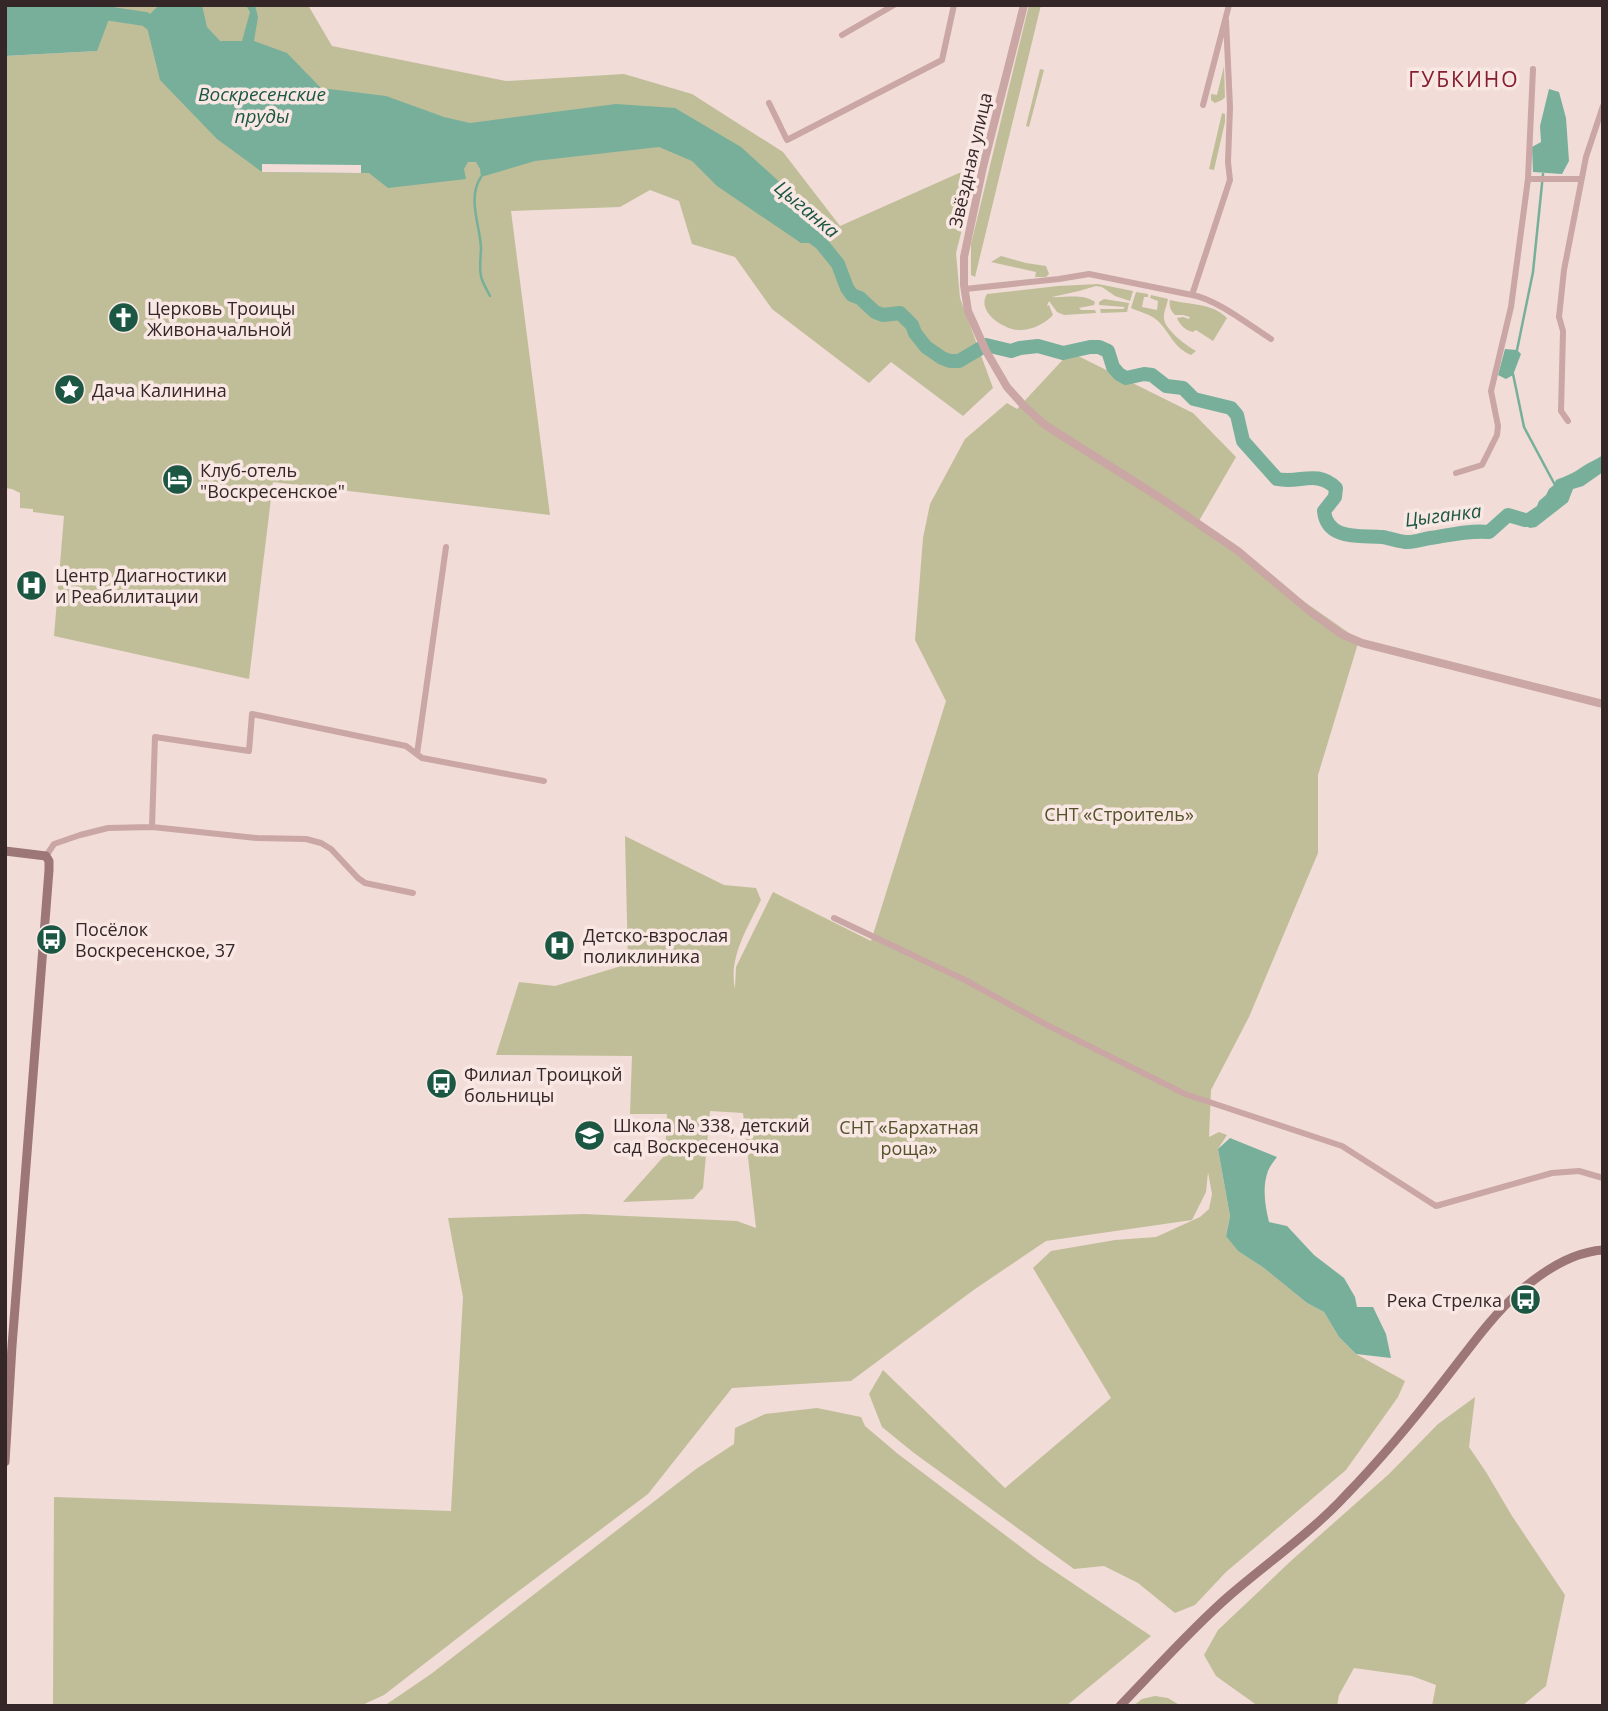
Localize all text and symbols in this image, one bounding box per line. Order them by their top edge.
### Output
district label: ГУБКИНО [1408,65,1520,93]
water label: Воскресенские пруды [198,81,326,129]
street label: Звёздная улица [943,90,997,230]
water label: Цыганка [769,174,845,244]
place label: Церковь Троицы Живоначальной [147,296,295,341]
church icon: Церковь Троицы Живоначальной [107,301,141,335]
place icon: Дача Калинина [52,373,86,407]
place label: Дача Калинина [92,378,227,402]
place label: Клуб-отель "Воскресенское" [200,458,345,503]
hotel icon: Клуб-отель "Воскресенское" [160,463,194,497]
water label: Цыганка [1403,497,1483,533]
place label: Центр Диагностики и Реабилитации [55,563,227,608]
hospital icon: Центр Диагностики и Реабилитации [15,568,49,602]
park label: СНТ «Строитель» [1044,802,1194,826]
place label: Посёлок Воскресенское, 37 [75,917,235,962]
bus stop icon: Посёлок Воскресенское, 37 [35,922,69,956]
place label: Детско-взрослая поликлиника [583,923,728,968]
hospital icon: Детско-взрослая поликлиника [543,928,577,962]
place label: Филиал Троицкой больницы [464,1062,623,1107]
bus stop icon: Филиал Троицкой больницы [424,1067,458,1101]
place label: Школа № 338, детский сад Воскресеночка [613,1113,810,1158]
park label: СНТ «Бархатная роща» [839,1115,979,1160]
school or university icon: Школа № 338, детский сад Воскресеночка [573,1118,607,1152]
bus stop icon: Река Стрелка [1508,1283,1542,1317]
place label: Река Стрелка [1387,1288,1502,1312]

